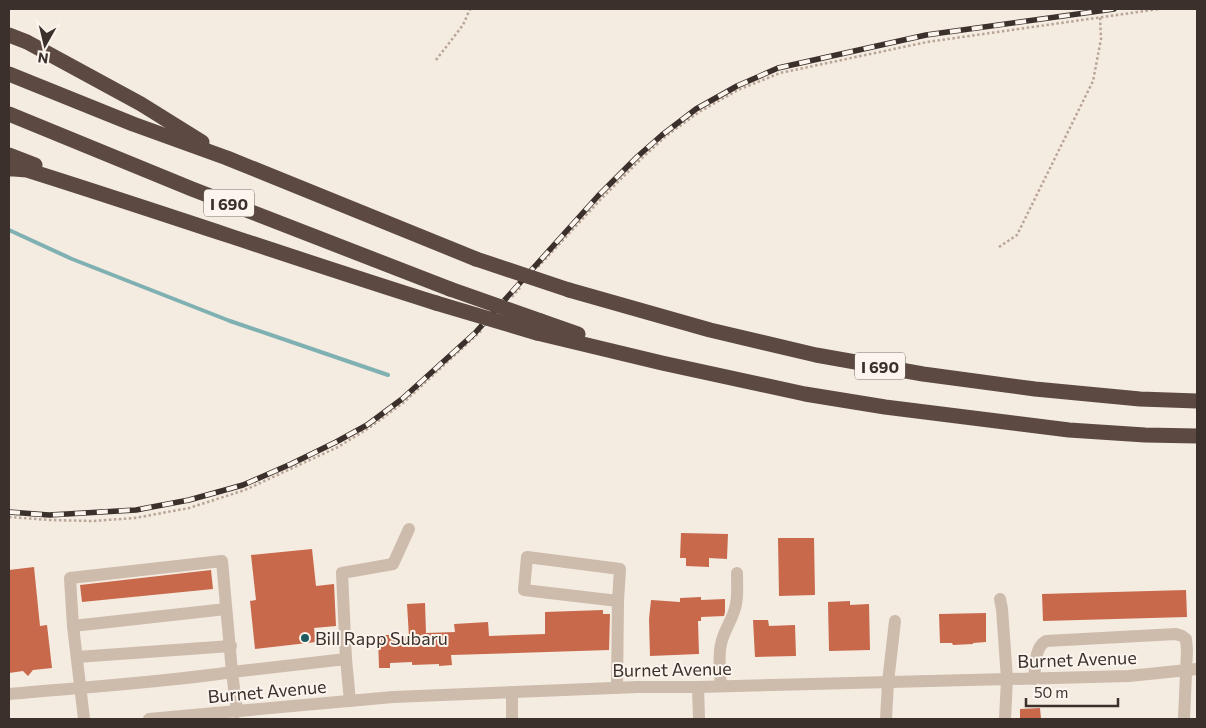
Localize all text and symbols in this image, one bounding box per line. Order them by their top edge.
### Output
north arrow [20,20,70,70]
text: N [37,49,50,68]
road number: I 690 [204,190,254,217]
road number: I 690 [855,352,905,380]
place label: Bill Rapp Subaru [315,627,448,649]
marker: Bill Rapp Subaru [299,632,311,644]
street label: Burnet Avenue [1017,646,1137,672]
street label: Burnet Avenue [612,657,732,681]
street label: Burnet Avenue [207,675,327,707]
scale bar [1026,676,1118,708]
text: 50 m [1034,683,1068,701]

